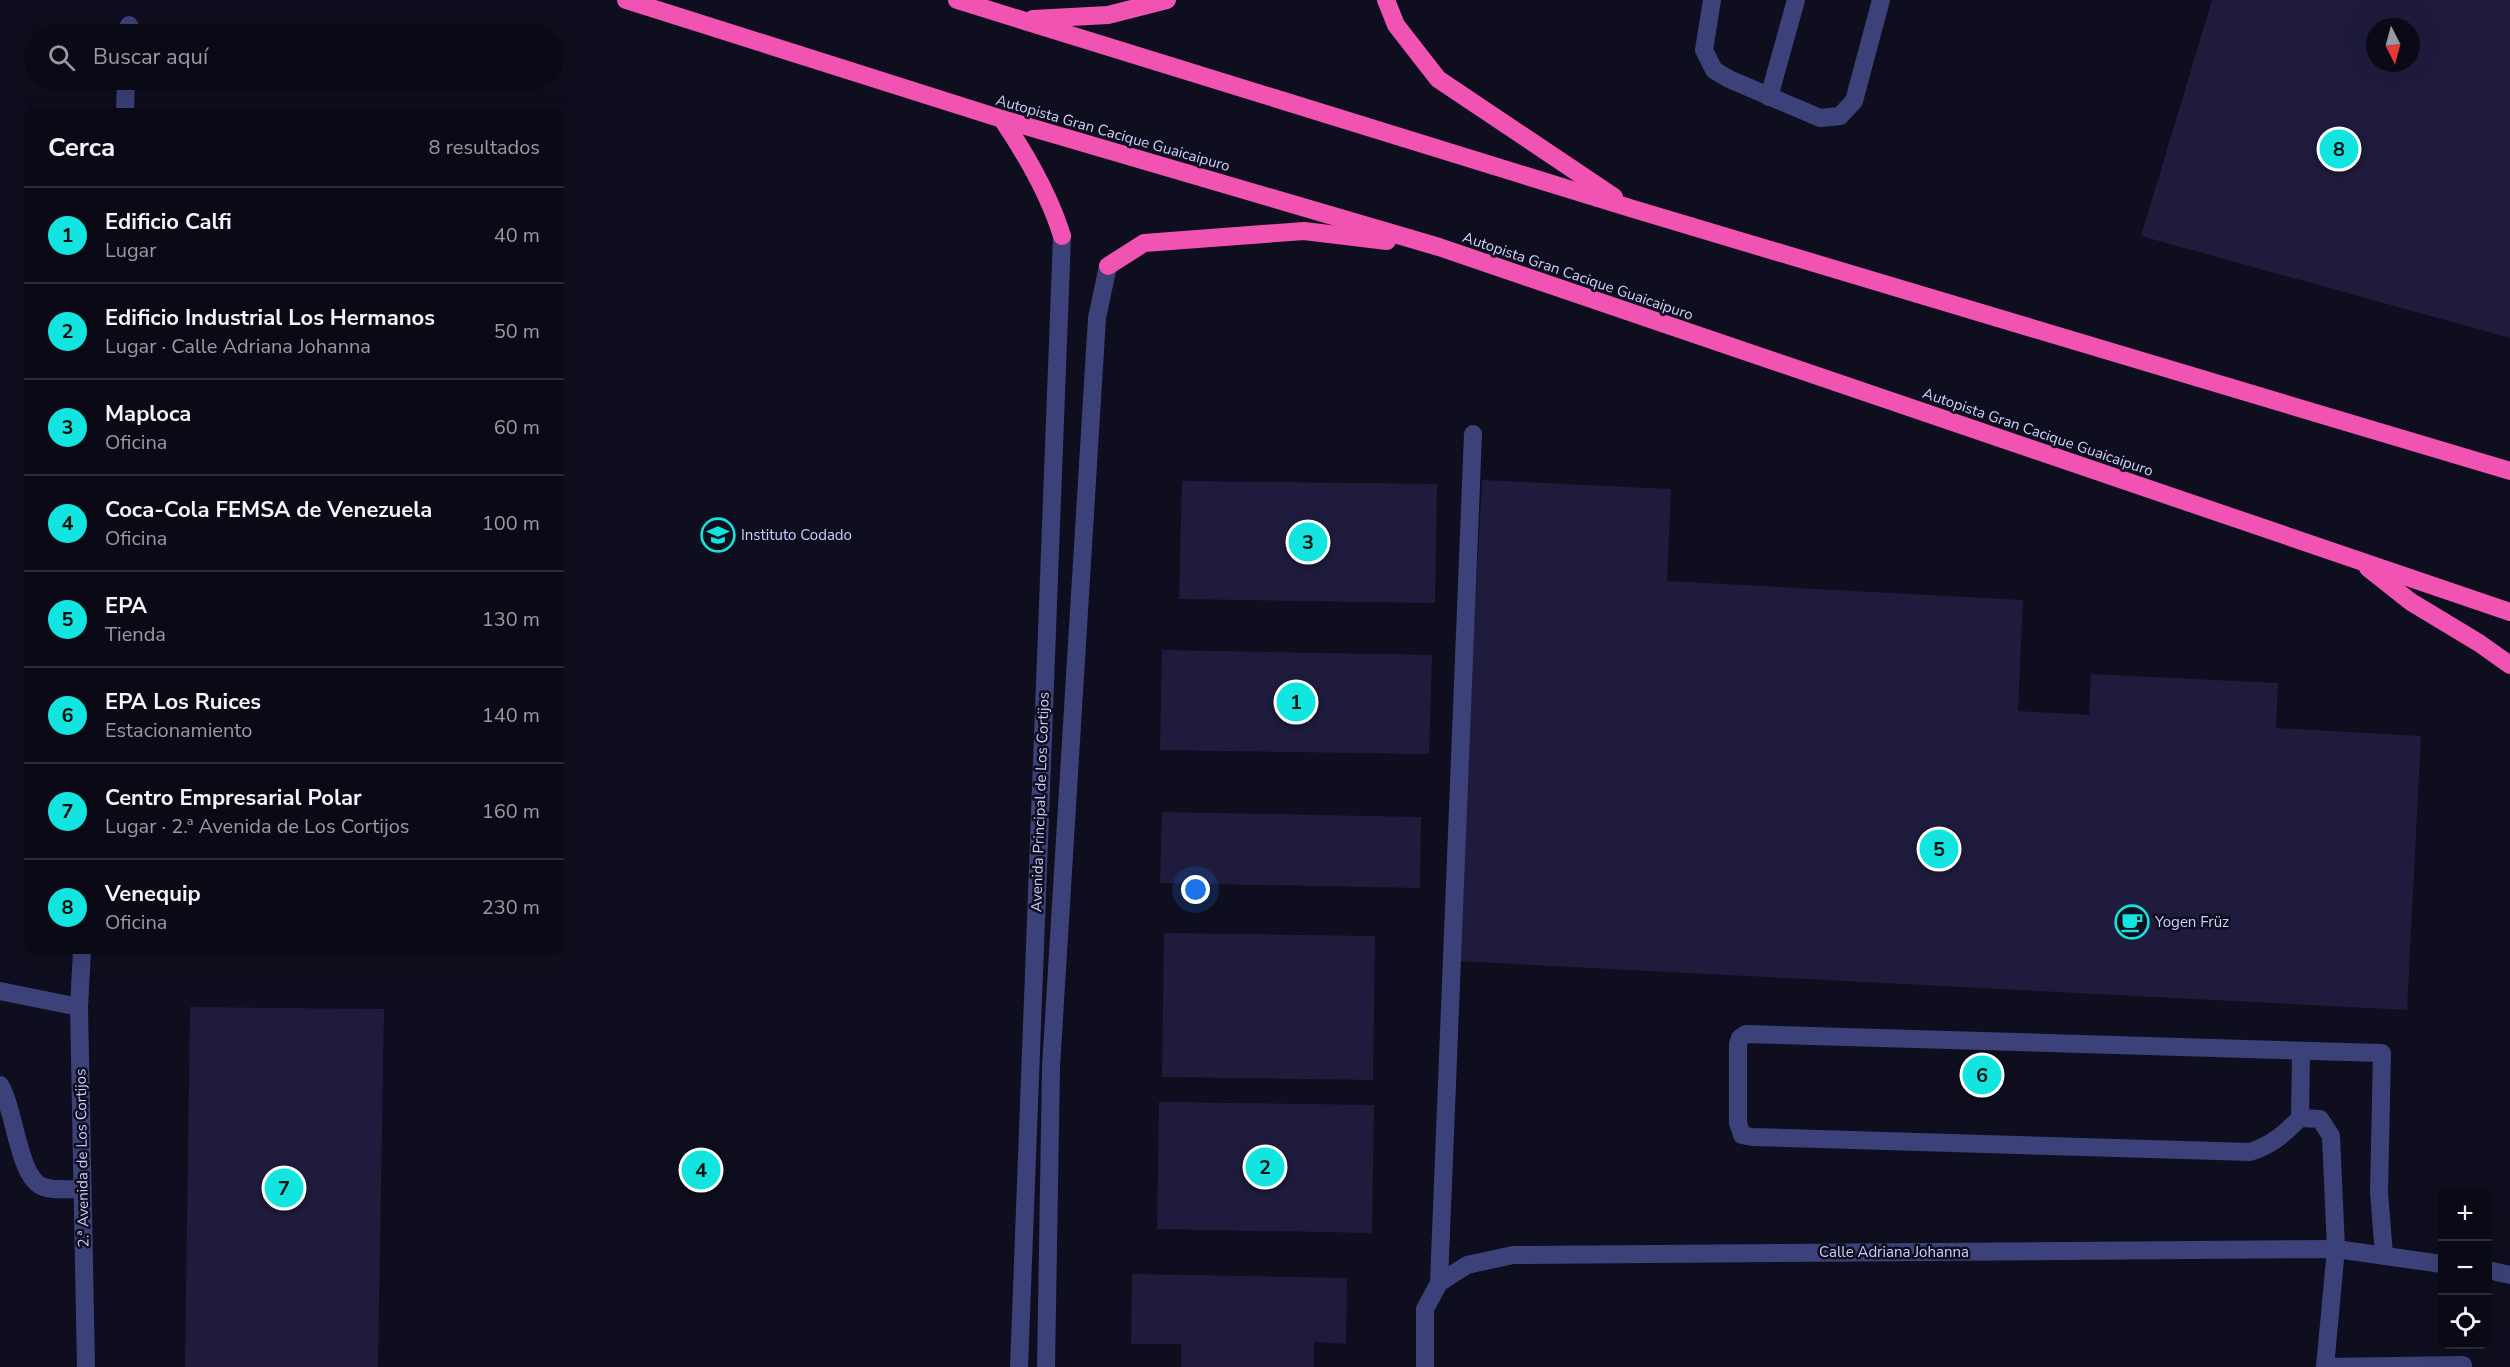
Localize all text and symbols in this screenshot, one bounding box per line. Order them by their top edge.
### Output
north arrow [2366,18,2420,72]
search box [24,24,564,90]
icon: search [45,41,78,74]
text: Buscar aquí [93,42,208,72]
street label: Autopista Gran Cacique Guaicaipuro [994,90,1232,176]
pin: 8 [2320,126,2358,172]
text: Cerca [48,130,115,165]
text: 8 resultados [429,134,540,161]
text: Edificio Calfi [105,207,232,237]
text: 1 [62,222,74,249]
text: 40 m [494,222,540,249]
street label: Autopista Gran Cacique Guaicaipuro [1460,227,1696,325]
text: Lugar [105,237,156,264]
text: Edificio Industrial Los Hermanos [105,303,435,333]
text: 2 [62,318,74,345]
text: 50 m [494,318,540,345]
text: Lugar · Calle Adriana Johanna [105,333,371,360]
street label: Autopista Gran Cacique Guaicaipuro [1920,383,2156,481]
text: Maploca [105,399,191,429]
text: 3 [62,414,74,441]
text: 60 m [494,414,540,441]
text: Oficina [105,429,167,456]
text: Coca-Cola FEMSA de Venezuela [105,495,432,525]
text: 4 [62,510,74,537]
text: 100 m [482,510,540,537]
school or university icon: Instituto Codado [700,517,736,553]
pin: 3 [1288,520,1328,564]
text: Oficina [105,525,167,552]
place label: Instituto Codado [741,525,852,545]
text: EPA [105,591,147,621]
text: 5 [62,606,74,633]
text: 130 m [482,606,540,633]
text: Tienda [105,621,166,648]
pin: 1 [1276,680,1316,724]
text: EPA Los Ruices [105,687,261,717]
street label: Avenida Principal de Los Cortijos [1026,692,1054,912]
text: 6 [62,702,74,729]
text: 140 m [482,702,540,729]
text: Estacionamiento [105,717,252,744]
text: Centro Empresarial Polar [105,783,362,813]
text: 7 [62,798,74,825]
text: 160 m [482,798,540,825]
text: Lugar · 2.ª Avenida de Los Cortijos [105,813,409,840]
pin: 5 [1920,826,1958,872]
your location [1181,875,1210,904]
text: Venequip [105,879,201,909]
text: 8 [62,894,74,921]
text: 230 m [482,894,540,921]
cafe icon: Yogen Früz [2114,904,2150,940]
text: Oficina [105,909,167,936]
place label: Yogen Früz [2154,912,2229,932]
pin: 6 [1962,1052,2002,1098]
street label: 2.ª Avenida de Los Cortijos [70,1069,94,1247]
pin: 2 [1246,1144,1284,1190]
pin: 4 [682,1148,720,1192]
pin: 7 [264,1166,304,1210]
map controls [2438,1187,2492,1349]
button: + [2438,1187,2492,1241]
button: − [2438,1241,2492,1295]
street label: Calle Adriana Johanna [1819,1242,1969,1262]
button: locate [2438,1295,2492,1349]

